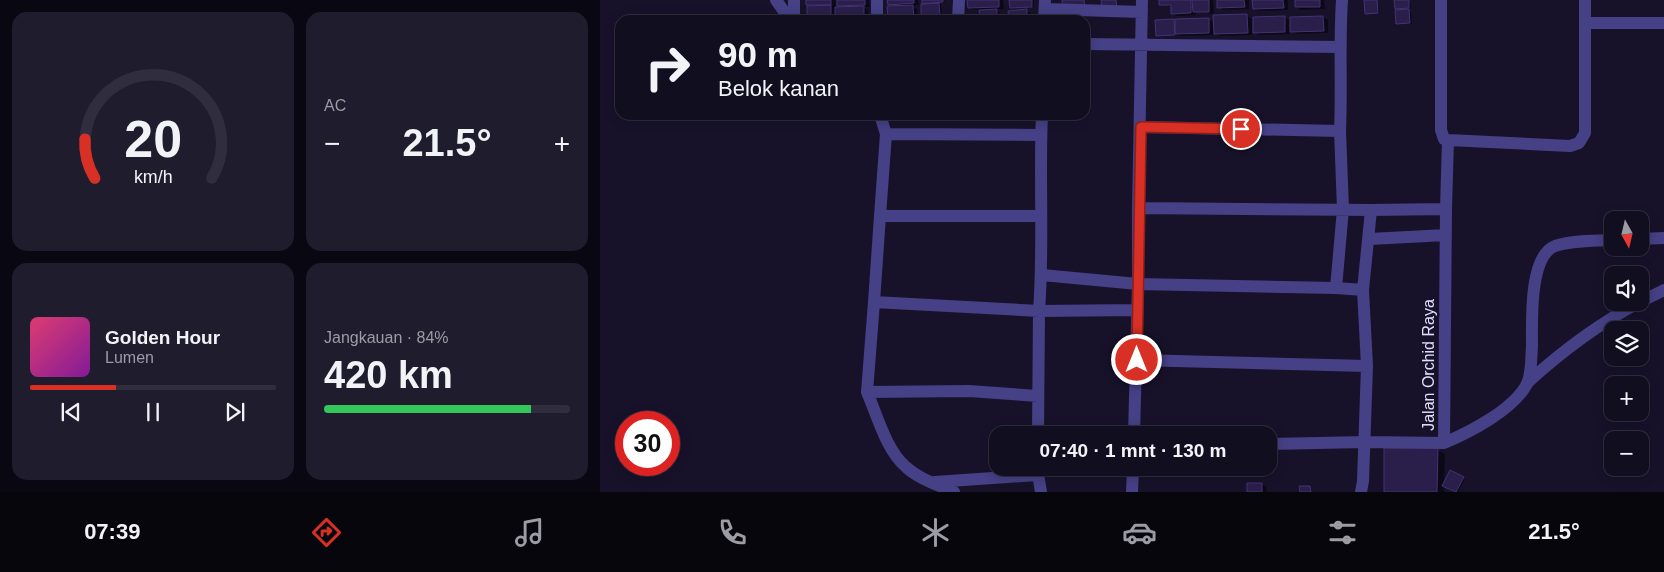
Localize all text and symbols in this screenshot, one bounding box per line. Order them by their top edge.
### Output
icon: right [635,35,700,100]
text: 90 m [718,35,798,74]
text: Belok kanan [718,76,839,101]
text: AC [324,97,346,114]
pin [1220,108,1262,150]
text: 20 [124,110,182,168]
icon: arrive [1227,115,1255,143]
text: 21.5° [402,122,492,164]
text: − [324,128,340,159]
text: + [554,128,570,159]
text: km/h [134,167,172,187]
north arrow [1604,211,1649,256]
map controls [1604,211,1649,476]
button: sound [1604,266,1649,311]
street label: Jalan Orchid Raya [1420,299,1437,431]
button: layers [1604,321,1649,366]
text: Golden Hour [105,327,220,348]
text: Jangkauan · 84% [324,329,449,346]
position arrow [1110,333,1162,385]
text: Lumen [105,349,154,366]
text: 420 km [324,354,453,396]
button: + [1604,376,1649,421]
icon: previous [57,398,85,426]
icon: pause [139,398,167,426]
icon: next [221,398,249,426]
speed limit sign: 30 [615,411,680,476]
button: − [1604,431,1649,476]
text: 07:40 · 1 mnt · 130 m [1040,440,1226,461]
icon: directions [309,515,344,550]
icon: music [512,515,547,550]
icon: phone [715,515,750,550]
icon: climate [918,515,953,550]
icon: car [1122,515,1157,550]
icon: filters [1325,515,1360,550]
text: 07:39 [84,519,140,544]
text: 21.5° [1528,519,1580,544]

